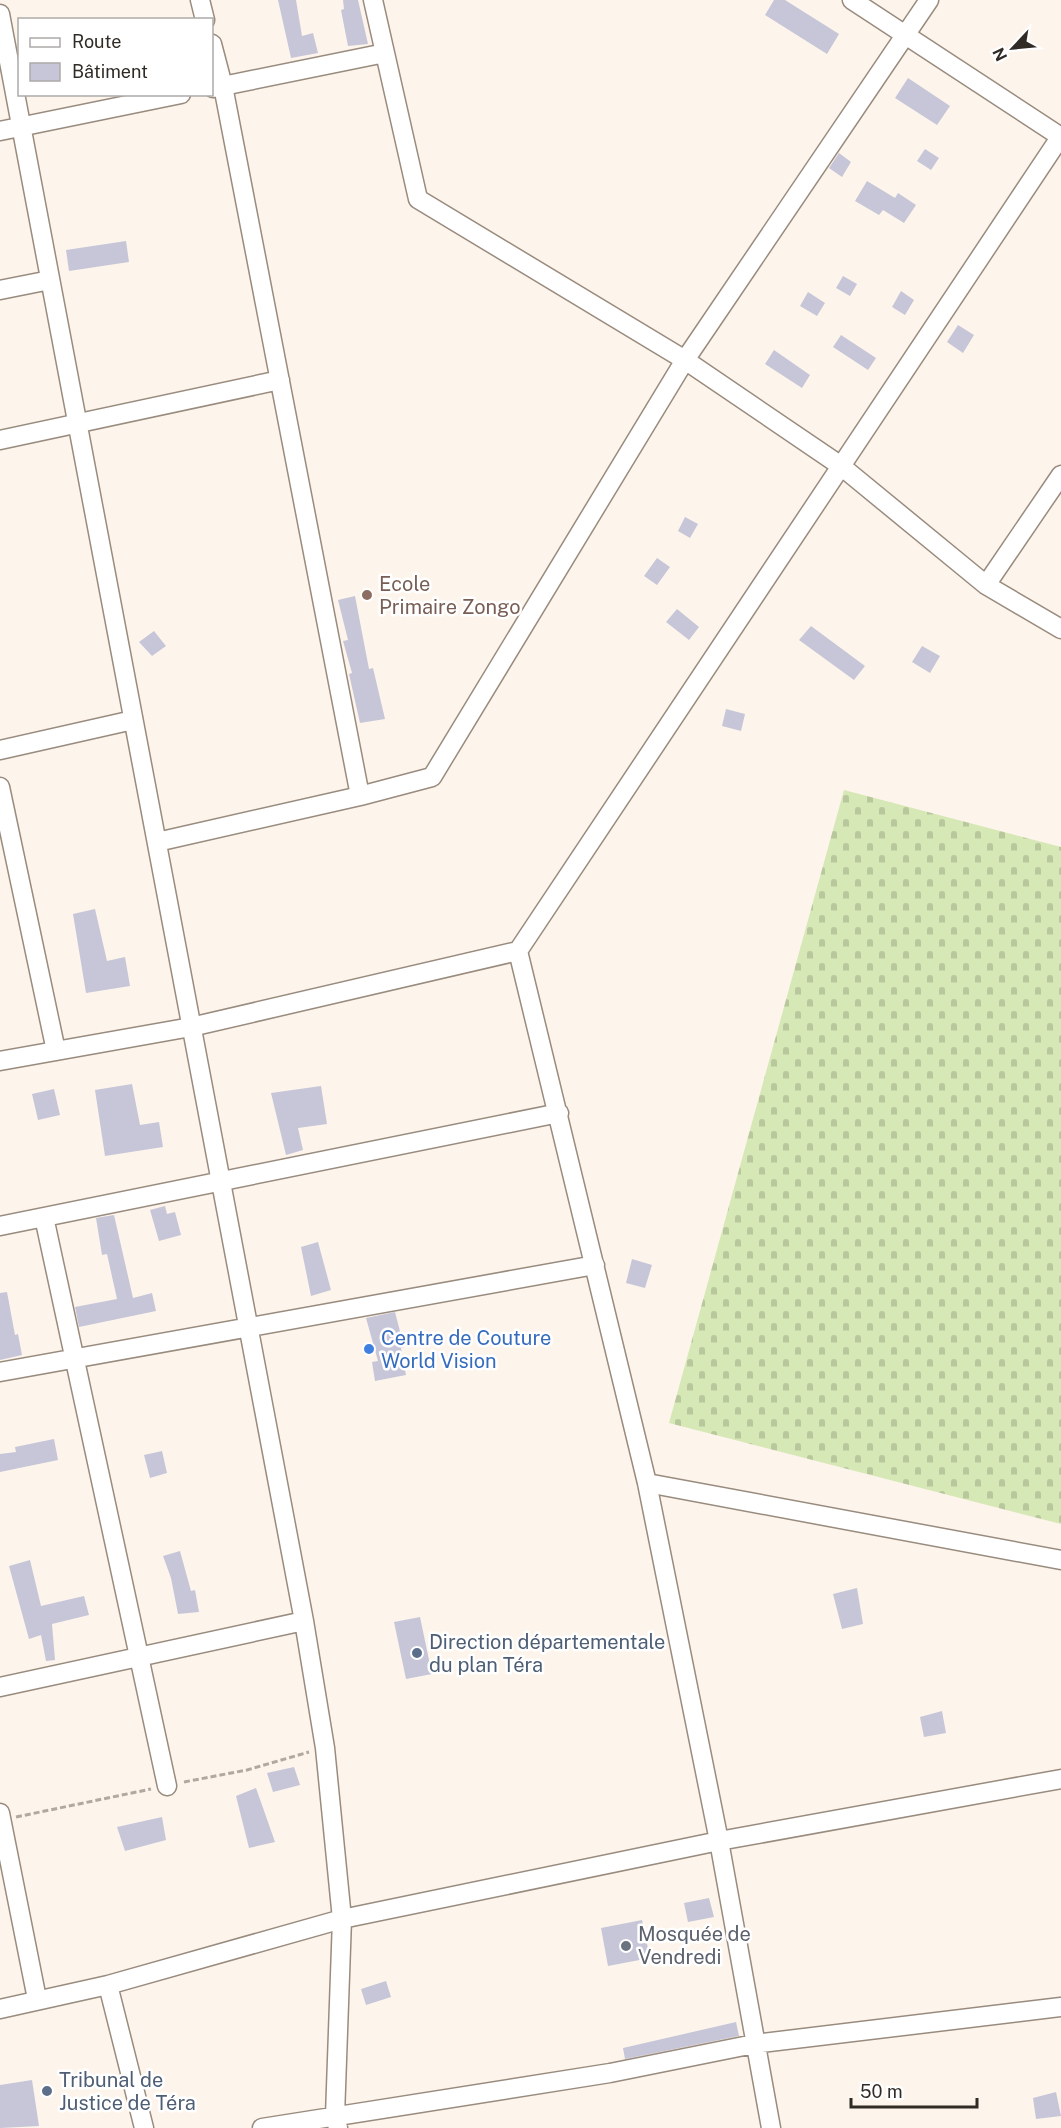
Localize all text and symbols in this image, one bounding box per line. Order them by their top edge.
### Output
legend [18,18,213,96]
north arrow [983,18,1043,78]
text: Route [72,31,121,52]
text: N [989,45,1011,64]
text: Bâtiment [72,61,148,82]
place label: Ecole Primaire Zongo [379,572,520,619]
marker: Ecole Primaire Zongo [360,588,374,602]
place label: Centre de Couture World Vision [381,1326,551,1373]
marker: Centre de Couture World Vision [362,1342,376,1356]
place label: Direction départementale du plan Téra [429,1630,665,1677]
marker: Direction départementale du plan Téra [410,1646,424,1660]
place label: Mosquée de Vendredi [638,1922,751,1969]
marker: Mosquée de Vendredi [619,1939,633,1953]
place label: Tribunal de Justice de Téra [59,2068,196,2115]
scale bar [851,2071,977,2109]
text: 50 m [860,2081,903,2102]
marker: Tribunal de Justice de Téra [40,2084,54,2098]

